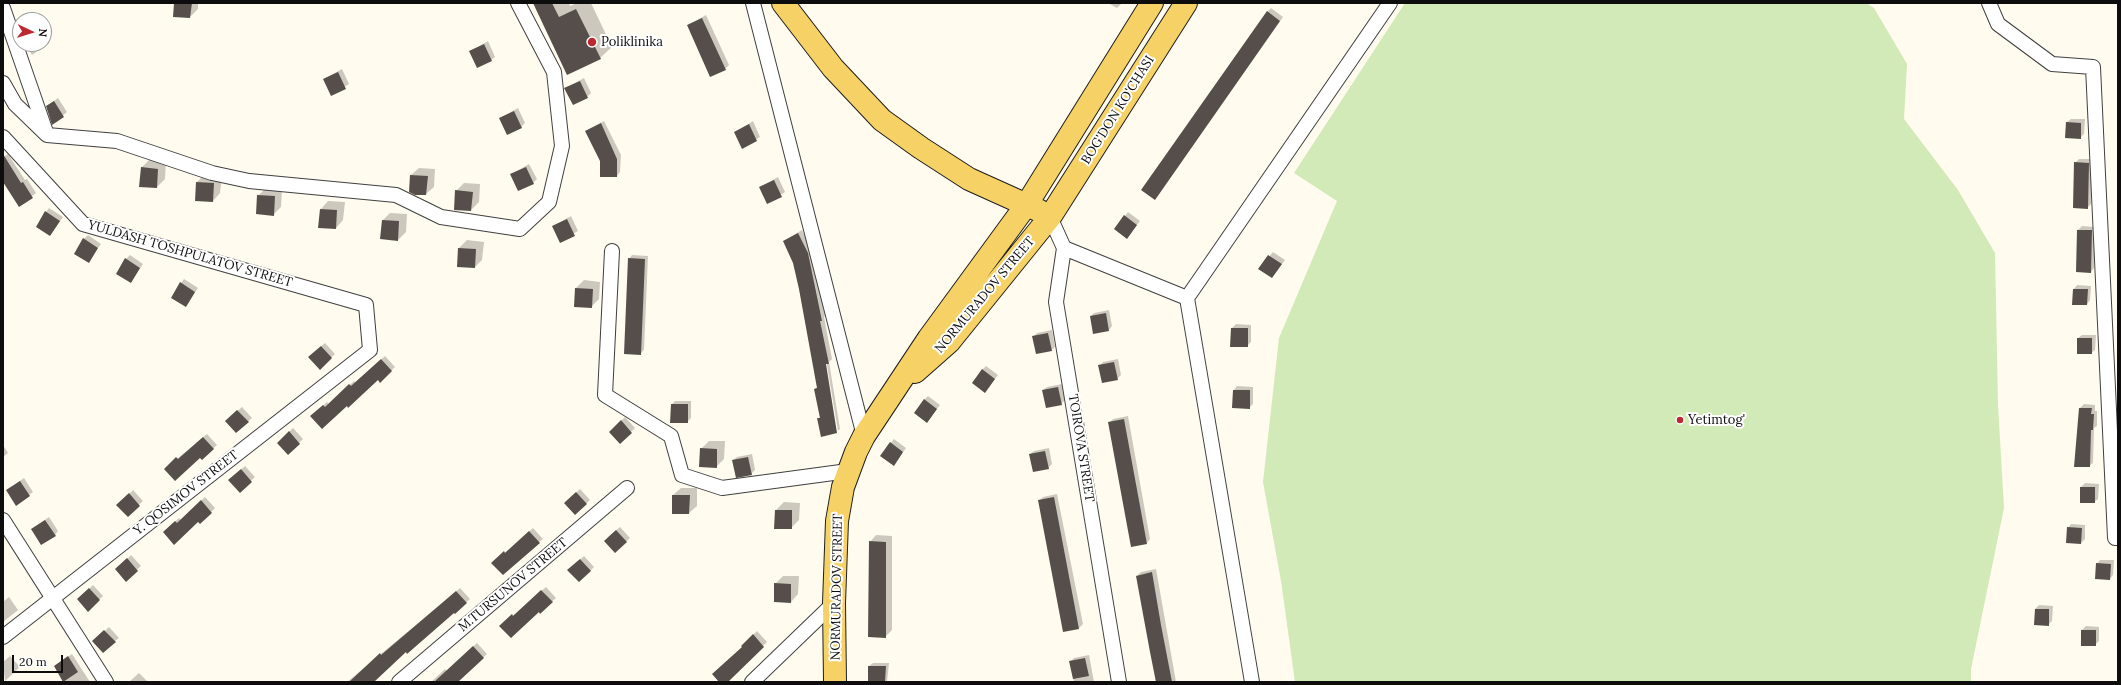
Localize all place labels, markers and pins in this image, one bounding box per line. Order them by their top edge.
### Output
place label: Poliklinika [601,34,663,50]
marker: Poliklinika [586,36,598,48]
place label: Yetimtog' [1688,412,1745,428]
marker: Yetimtog' [1675,415,1685,425]

